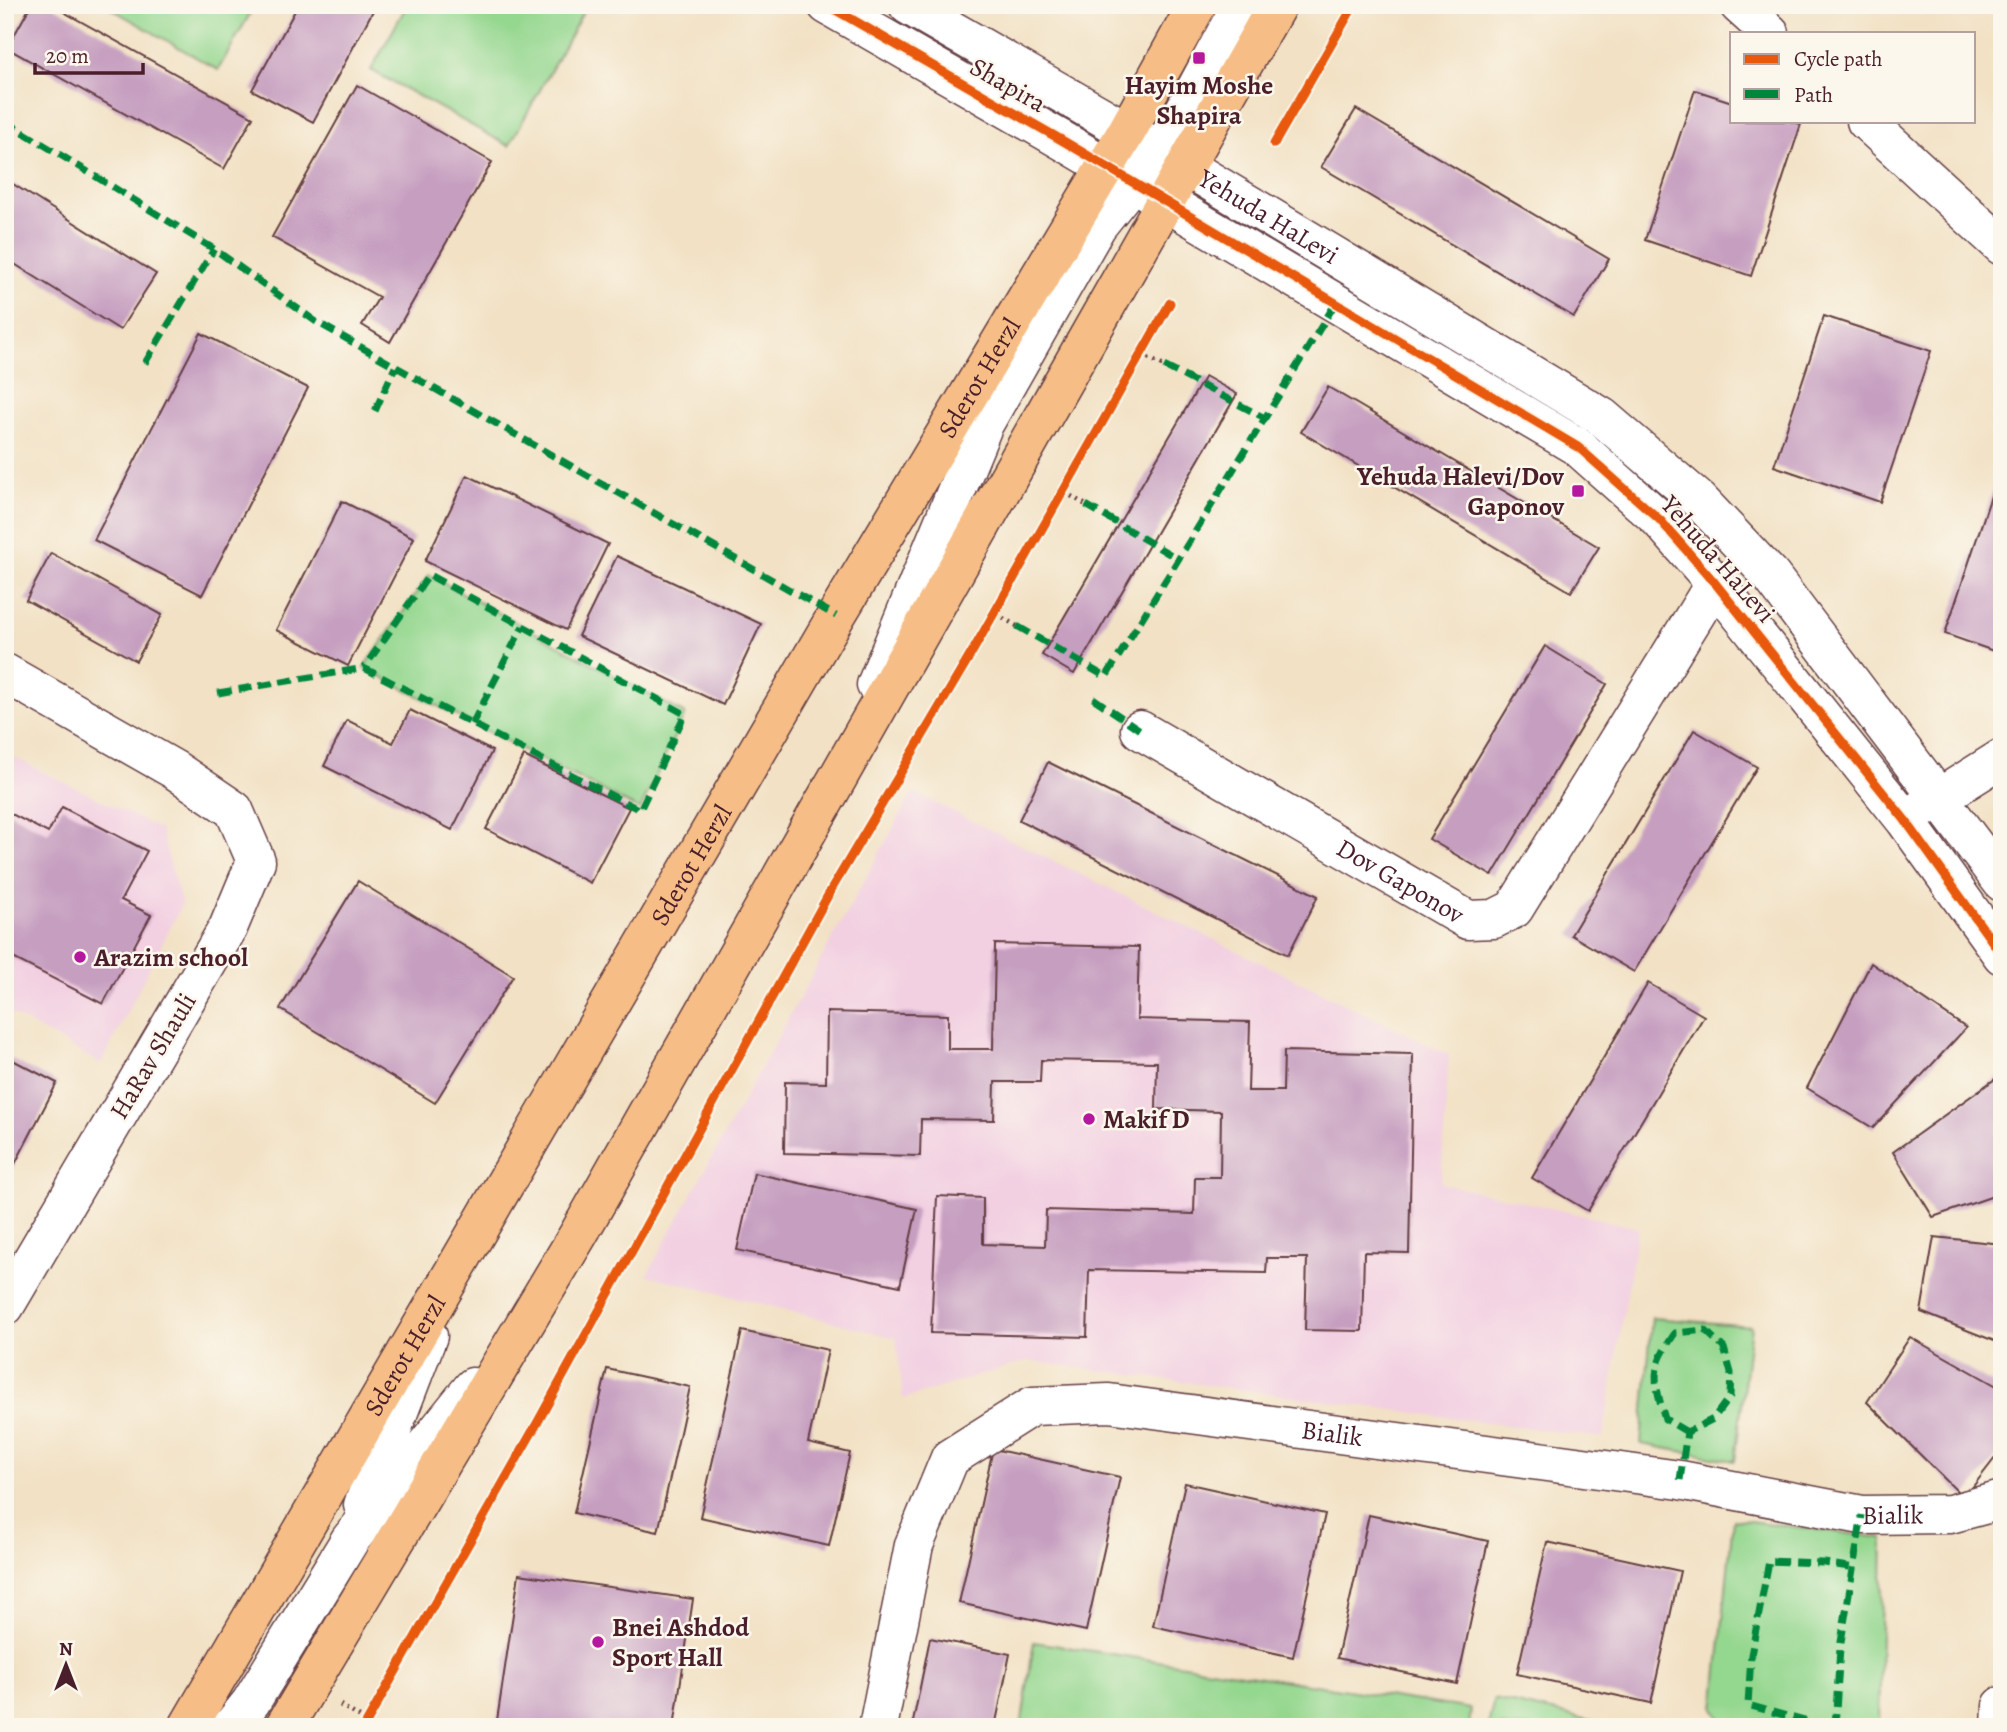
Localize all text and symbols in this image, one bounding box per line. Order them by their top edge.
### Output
scale bar [35,32,144,76]
legend [1730,32,1976,122]
text: 20 m [46,42,89,70]
text: Cycle path [1794,45,1883,73]
street label: Shapira [964,49,1052,121]
marker: Hayim Moshe Shapira [1191,50,1207,66]
place label: Hayim Moshe Shapira [1125,68,1273,133]
text: Path [1794,81,1833,109]
street label: Yehuda HaLevi [1191,160,1345,272]
street label: Sderot Herzl [929,311,1029,444]
place label: Yehuda Halevi/Dov Gaponov [1356,459,1565,524]
marker: Yehuda Halevi/Dov Gaponov [1570,483,1586,499]
street label: Yehuda HaLevi [1652,487,1783,630]
street label: Sderot Herzl [642,798,740,932]
street label: Dov Gaponov [1330,830,1471,932]
place label: Arazim school [93,940,248,975]
marker: Arazim school [72,949,88,965]
street label: HaRav Shauli [102,986,204,1126]
place label: Makif D [1103,1102,1190,1137]
marker: Makif D [1081,1111,1097,1127]
street label: Sderot Herzl [356,1289,454,1422]
street label: Bialik [1299,1412,1365,1455]
street label: Bialik [1862,1497,1924,1532]
place label: Bnei Ashdod Sport Hall [612,1610,750,1675]
north arrow [32,1630,102,1700]
marker: Bnei Ashdod Sport Hall [590,1634,606,1650]
text: N [59,1636,73,1662]

